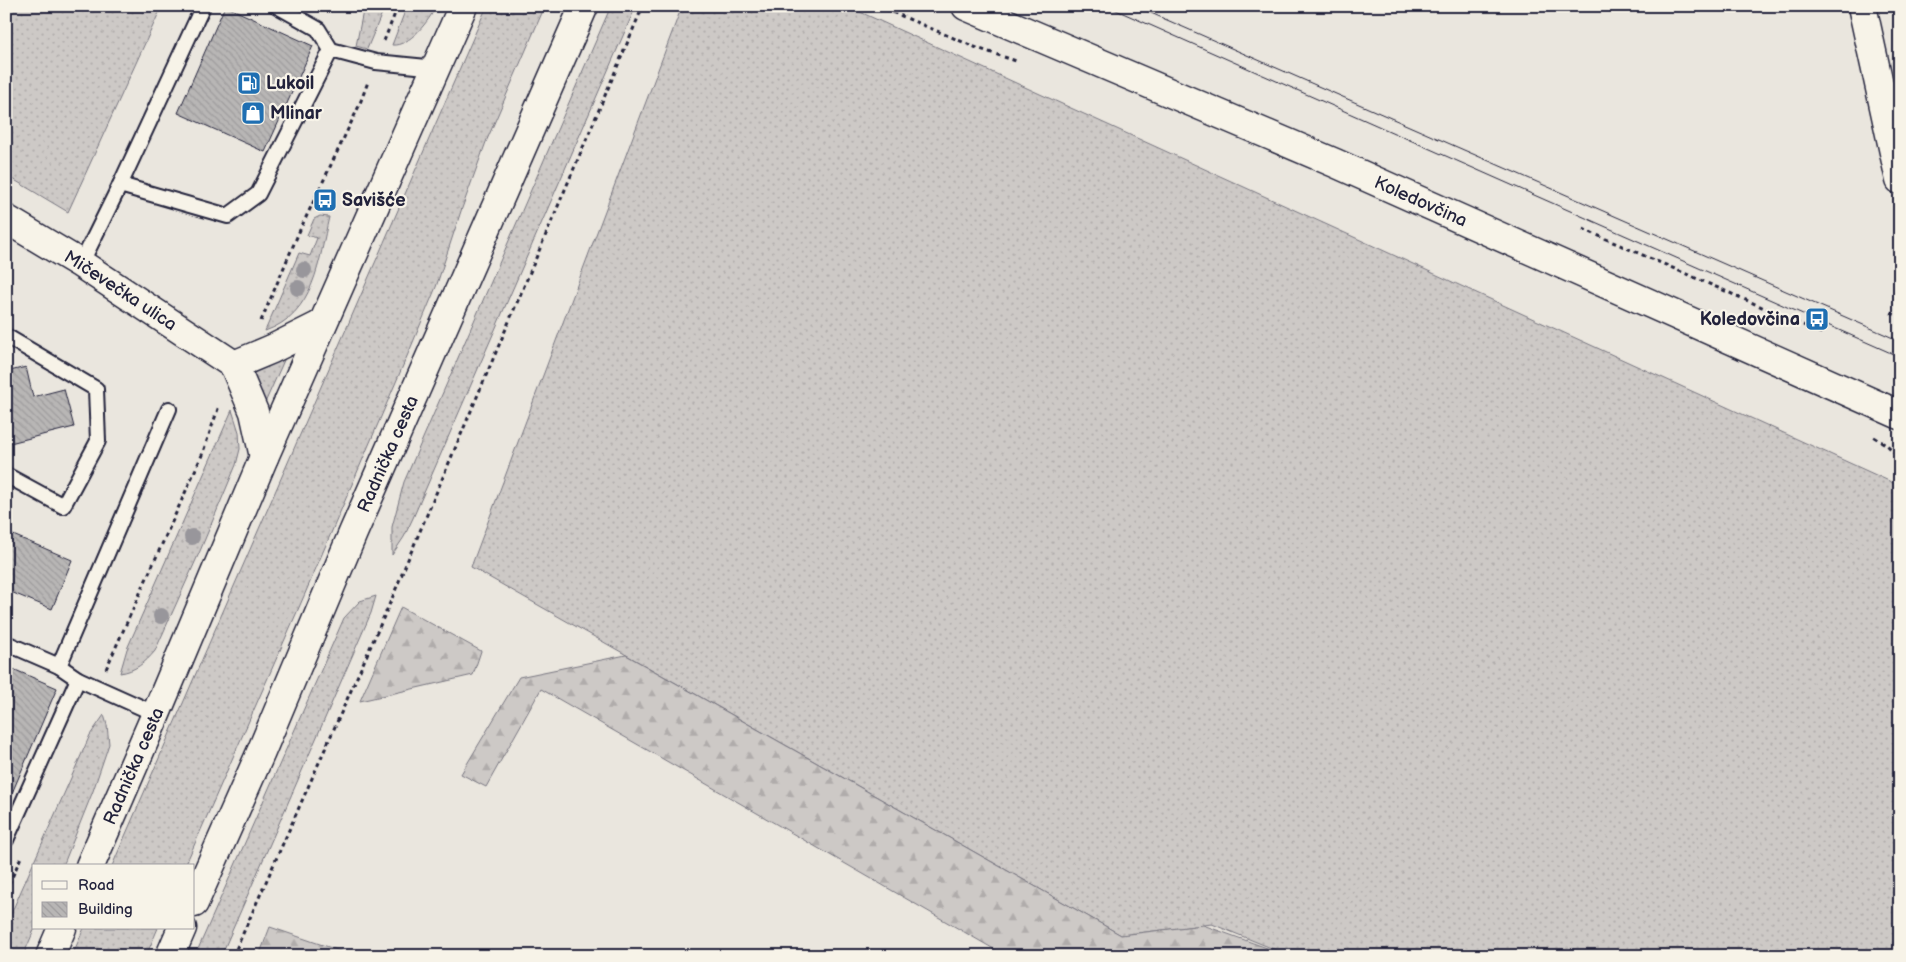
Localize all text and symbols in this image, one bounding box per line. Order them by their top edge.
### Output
fuel station icon: Lukoil [236,70,262,96]
place label: Lukoil [266,73,314,94]
shop icon: Mlinar [240,100,266,126]
place label: Mlinar [270,103,323,124]
street label: Koledovčina [1371,172,1470,232]
bus stop icon: Savišće [312,187,338,213]
place label: Savišće [342,190,406,211]
street label: Mičevečka ulica [60,246,181,335]
bus stop icon: Koledovčina [1804,306,1830,332]
place label: Koledovčina [1700,309,1800,330]
street label: Radnička cesta [353,393,423,516]
street label: Radnička cesta [99,705,168,828]
legend [32,864,195,930]
text: Road [78,876,114,895]
text: Building [78,900,133,919]

